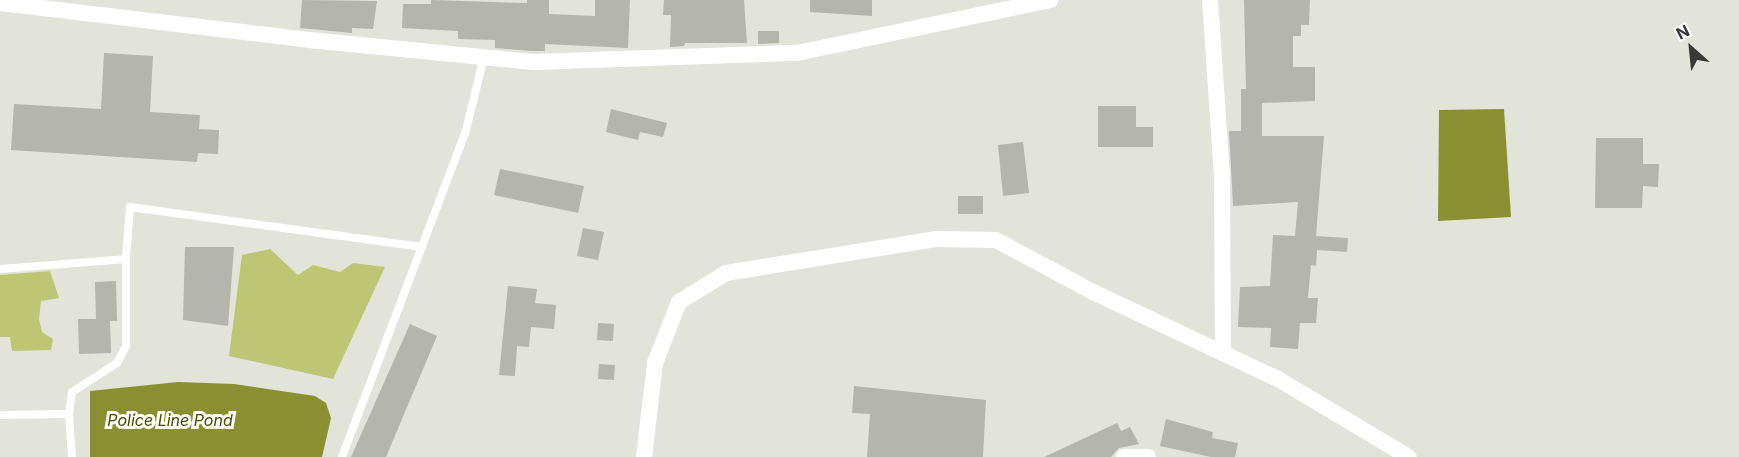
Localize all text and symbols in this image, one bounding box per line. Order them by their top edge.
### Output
north arrow [1661,18,1721,78]
text: N [1673,20,1693,44]
water label: Police Line Pond [107,410,233,430]

